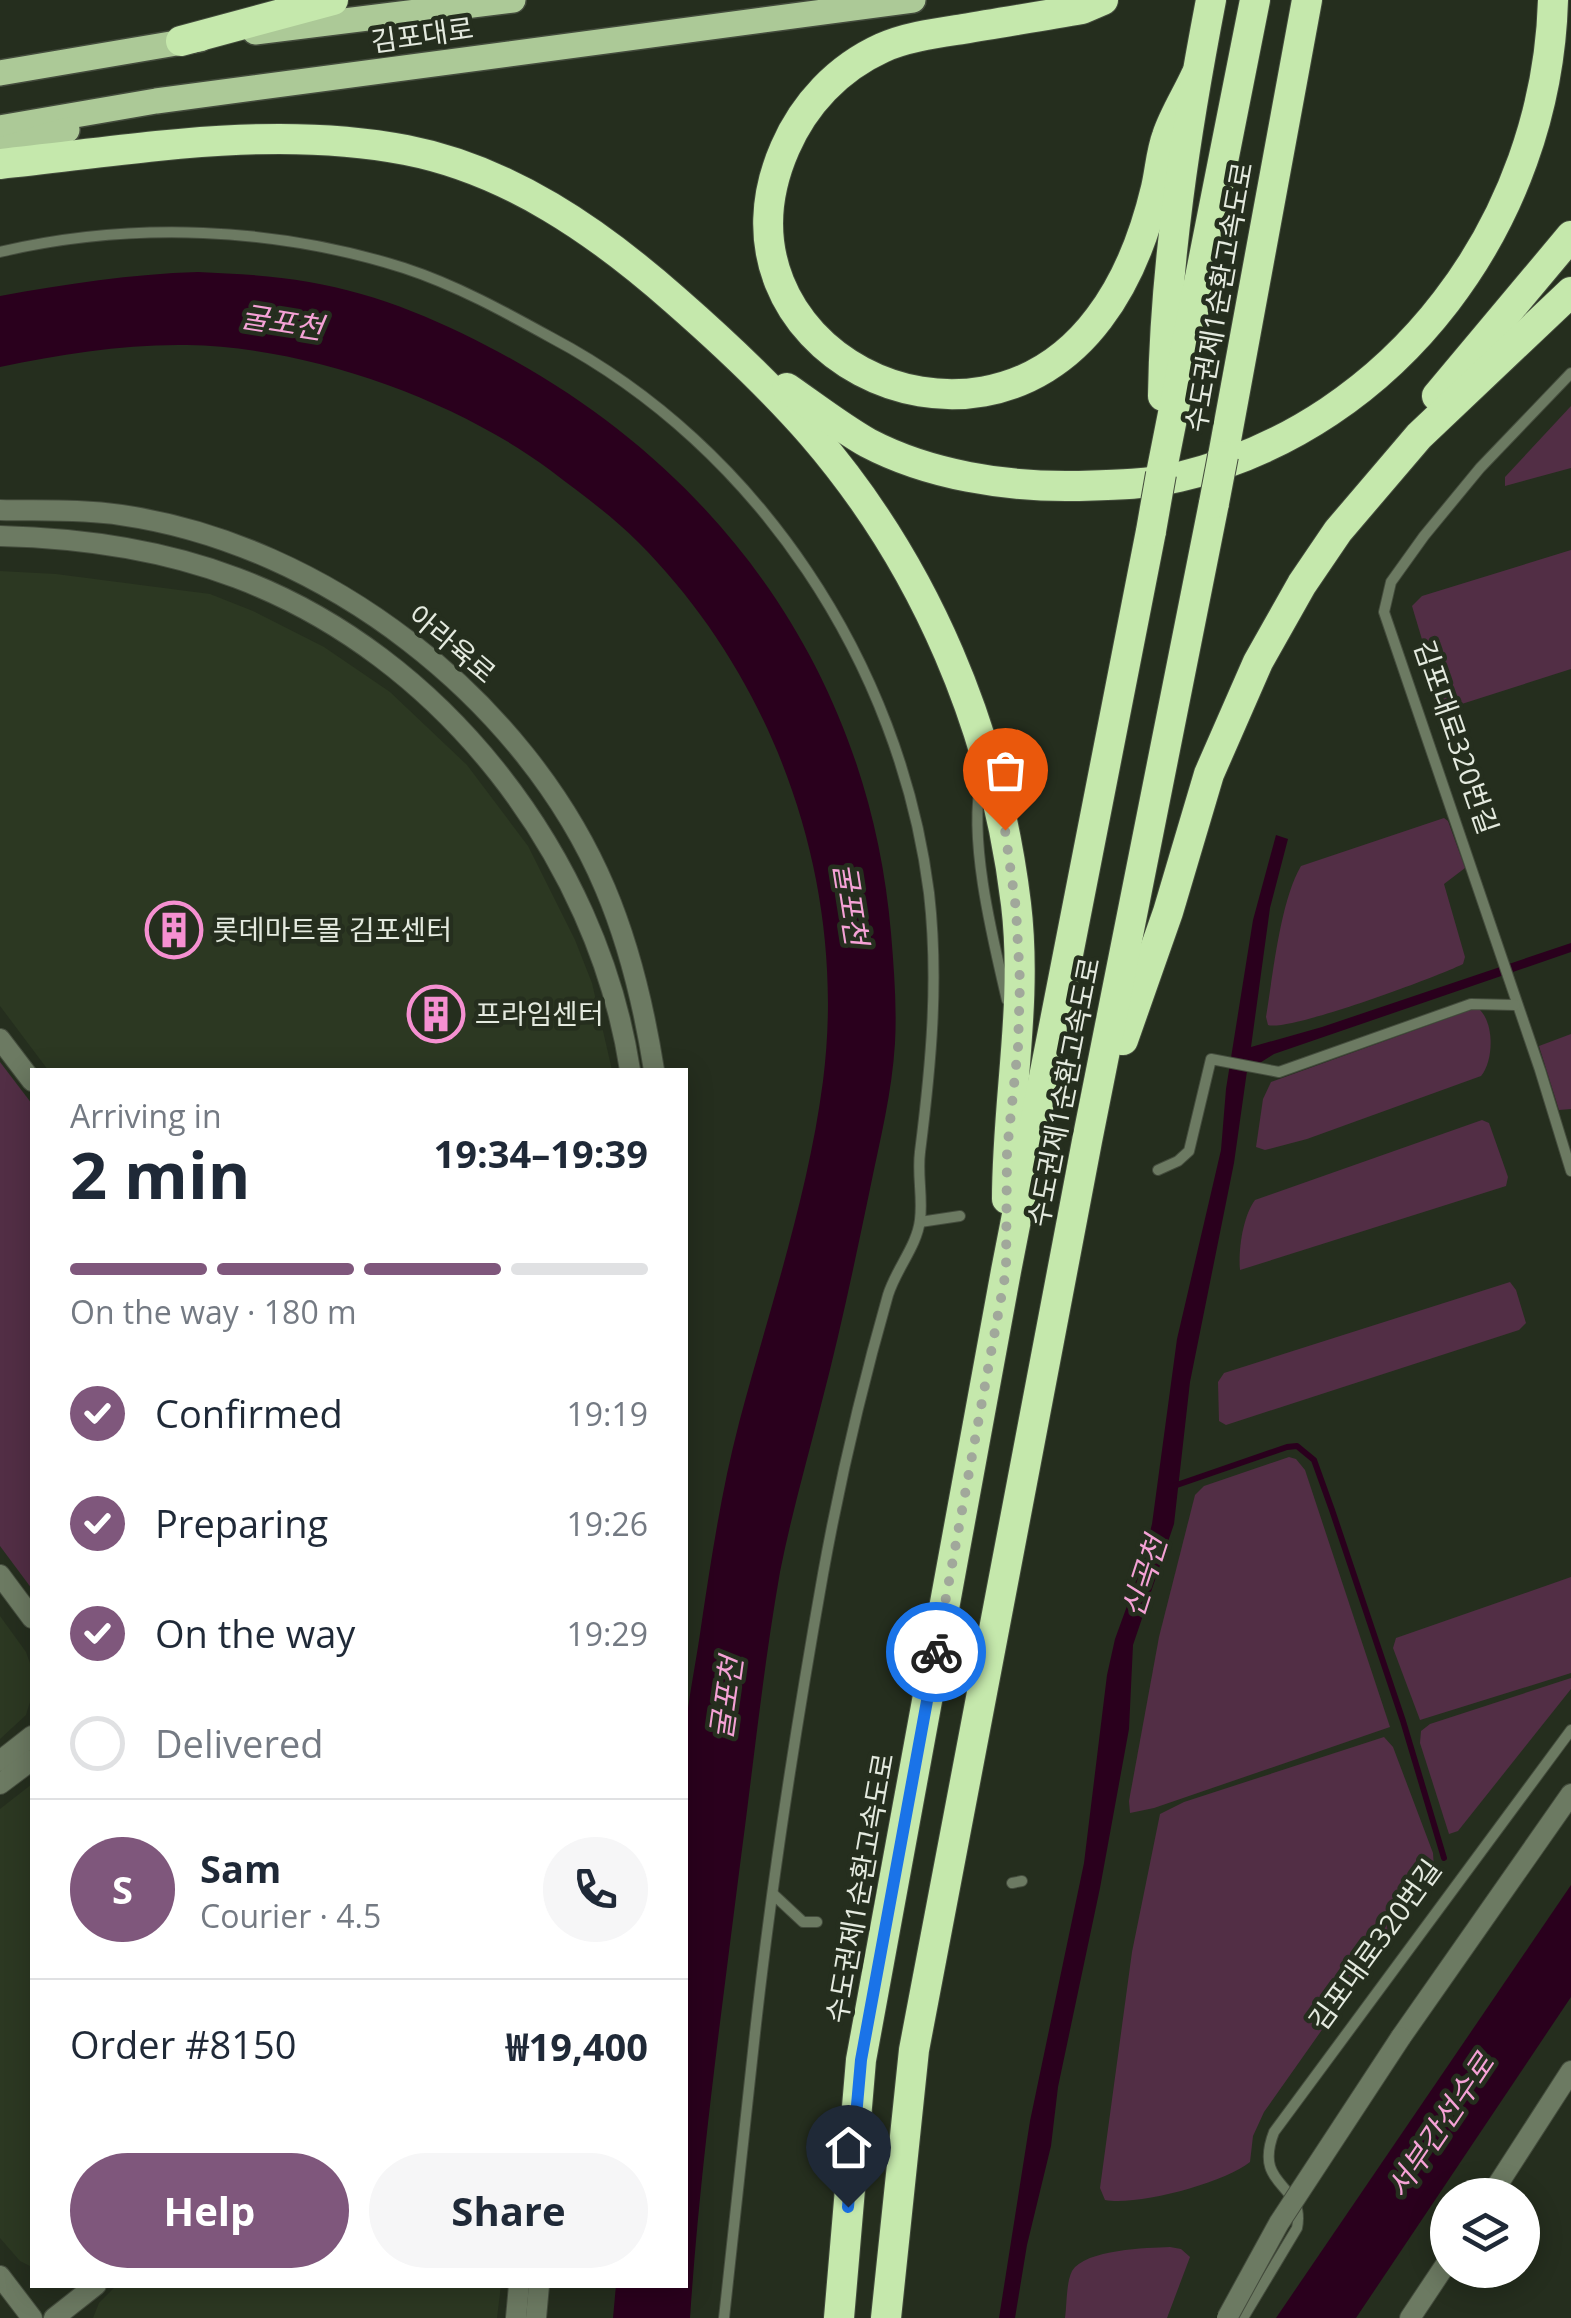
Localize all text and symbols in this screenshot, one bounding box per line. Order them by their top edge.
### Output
street label: 김포대로 [368,8,476,60]
street label: 수도권제1순환고속도로 [1176,159,1260,435]
water label: 굴포천 [238,295,330,349]
street label: 아라육로 [401,596,504,691]
street label: 김포대로320번길 [1406,635,1508,839]
pin [963,728,1048,831]
icon: bag [978,743,1033,798]
water label: 굴포천 [825,860,879,951]
building icon: 롯데마트몰 김포센터 [144,900,204,960]
place label: 롯데마트몰 김포센터 [213,910,452,948]
street label: 수도권제1순환고속도로 [1018,954,1108,1230]
building icon: 프라임센터 [406,984,466,1044]
place label: 프라임센터 [475,994,604,1032]
text: Arriving in [70,1094,222,1137]
text: 19:34–19:39 [434,1127,648,1179]
text: 2 min [70,1130,250,1218]
text: On the way · 180 m [70,1290,357,1333]
icon: check [70,1386,125,1441]
text: Confirmed [155,1387,343,1439]
text: 19:19 [566,1392,648,1435]
icon: check [70,1496,125,1551]
text: Preparing [155,1497,328,1549]
text: 19:26 [566,1502,648,1545]
water label: 신곡천 [1111,1528,1177,1622]
courier [886,1602,986,1702]
icon: check [70,1606,125,1661]
text: On the way [155,1607,355,1659]
text: 19:29 [566,1612,648,1655]
icon: bike [909,1625,964,1680]
water label: 굴포천 [699,1651,752,1742]
text: Delivered [155,1717,324,1769]
street label: 수도권제1순환고속도로 [817,1750,901,2026]
button: phone [543,1837,648,1942]
text: Sam [200,1842,281,1894]
street label: 김포대로320번길 [1299,1851,1449,2038]
text: S [112,1863,133,1915]
text: Courier · 4.5 [200,1894,381,1937]
text: Order #8150 [70,2018,297,2070]
text: ₩19,400 [506,2020,648,2072]
water label: 서부간선수로 [1376,2044,1504,2205]
pin [806,2105,891,2208]
icon: home [821,2120,876,2175]
button: Help [70,2153,349,2268]
button: Share [369,2153,648,2268]
map controls [1430,2178,1540,2288]
button: layers [1430,2178,1540,2288]

